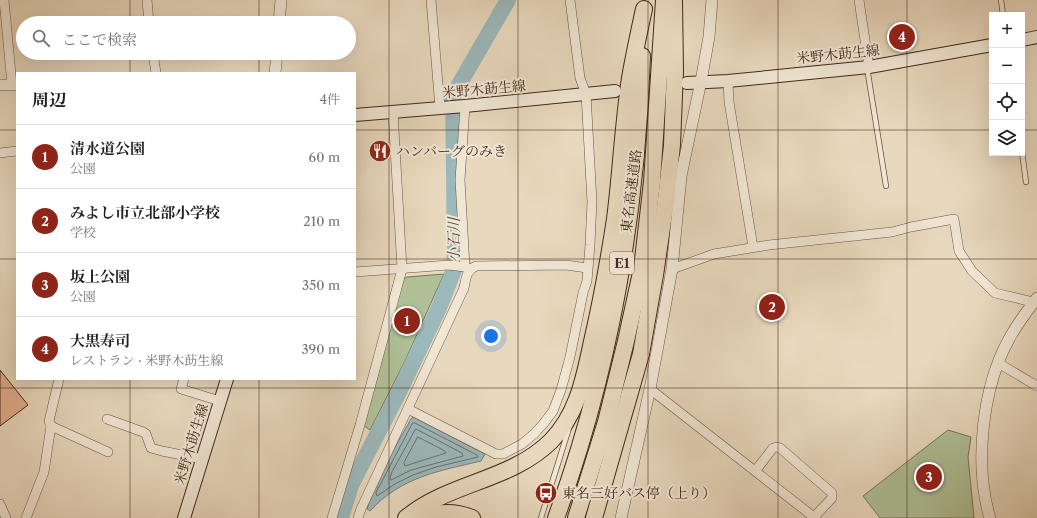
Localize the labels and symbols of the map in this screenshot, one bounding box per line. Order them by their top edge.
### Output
pin: 4 [889,22,915,52]
street label: 米野木莇生線 [795,41,881,67]
street label: 米野木莇生線 [441,76,527,102]
restaurant icon: ハンバーグのみき [367,138,393,164]
place label: ハンバーグのみき [396,142,507,160]
street label: 東名高速道路 [617,148,645,234]
water label: 小石川 [444,216,463,263]
road number: E1 [610,252,634,274]
pin: 2 [759,292,785,322]
pin: 1 [394,306,420,336]
your location [481,326,501,346]
street label: 米野木莇生線 [170,401,212,487]
pin: 3 [916,462,942,492]
bus stop icon: 東名三好バス停（上り） [533,480,559,506]
place label: 東名三好バス停（上り） [562,484,716,502]

